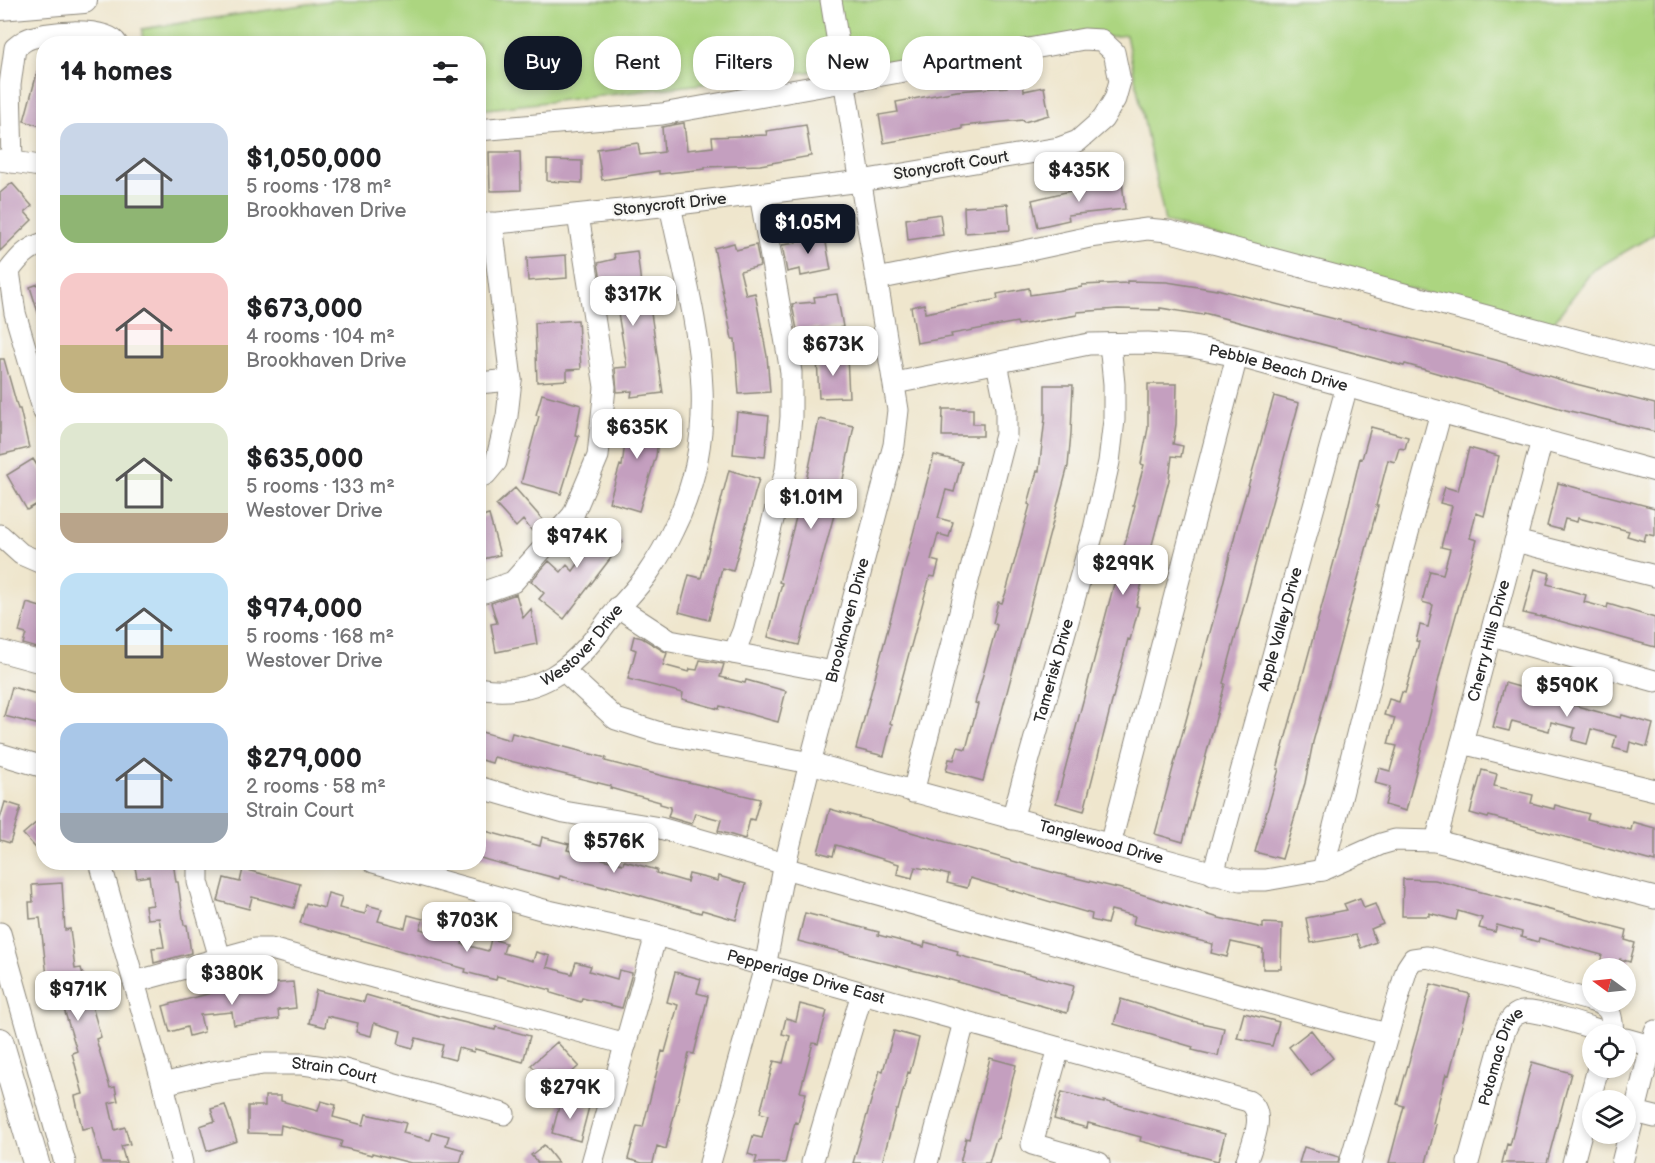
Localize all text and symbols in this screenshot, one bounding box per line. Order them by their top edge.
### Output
chip: Buy [504,36,582,90]
chip: Rent [594,36,681,90]
chip: Filters [693,36,794,90]
chip: New [806,36,890,90]
chip: Apartment [902,36,1043,90]
icon: filters [429,56,462,89]
text: 14 homes [60,57,172,88]
text: $1,050,000 [246,144,382,175]
icon: home [108,147,180,219]
street label: Stonycroft Court [892,148,1010,184]
pin: $435K [1037,152,1121,203]
text: $435K [1048,159,1110,183]
text: 5 rooms · 178 m² [246,175,392,199]
street label: Stonycroft Drive [612,190,728,220]
text: Brookhaven Drive [246,199,406,223]
pin: $1.05M [759,204,857,255]
text: $1.05M [774,211,842,235]
pin: $317K [591,276,675,327]
text: $317K [604,283,662,307]
text: $673,000 [246,294,363,325]
icon: home [108,297,180,369]
text: 4 rooms · 104 m² [246,325,395,349]
pin: $673K [791,326,875,377]
text: $673K [802,333,864,357]
street label: Pebble Beach Drive [1207,341,1350,396]
text: Brookhaven Drive [246,349,406,373]
pin: $635K [595,409,679,460]
text: $635K [606,416,668,440]
text: $635,000 [246,444,363,475]
icon: home [108,447,180,519]
text: 5 rooms · 133 m² [246,475,395,499]
pin: $1.01M [762,479,860,530]
text: $1.01M [779,486,843,510]
text: Westover Drive [246,499,383,523]
pin: $974K [535,518,619,569]
text: $974K [546,525,608,549]
pin: $299K [1081,545,1165,596]
text: $299K [1092,552,1154,576]
street label: Brookhaven Drive [822,555,873,685]
street label: Apple Valley Drive [1254,565,1306,693]
street label: Cherry Hills Drive [1464,577,1514,704]
text: $974,000 [246,594,362,625]
icon: home [108,597,180,669]
street label: Westover Drive [538,600,627,690]
street label: Tamerisk Drive [1030,616,1078,725]
text: 5 rooms · 168 m² [246,625,394,649]
text: Westover Drive [246,649,383,673]
pin: $590K [1525,667,1609,718]
text: $590K [1536,674,1598,698]
text: $279,000 [246,744,362,775]
icon: home [108,747,180,819]
text: 2 rooms · 58 m² [246,775,386,799]
text: Strain Court [246,799,354,823]
street label: Tanglewood Drive [1037,816,1166,868]
pin: $576K [572,823,656,874]
text: $576K [583,830,645,854]
pin: $703K [425,902,509,953]
text: $703K [436,909,498,933]
street label: Pepperidge Drive East [725,946,887,1008]
pin: $380K [190,955,274,1006]
north arrow [1582,958,1636,1012]
map controls [1582,958,1636,1144]
text: $380K [201,962,263,986]
pin: $971K [36,971,120,1022]
text: $971K [49,978,107,1002]
street label: Potomac Drive [1475,1003,1527,1108]
button: locate [1582,1024,1636,1078]
street label: Strain Court [292,1054,379,1088]
pin: $279K [528,1069,612,1120]
text: $279K [540,1076,601,1100]
button: layers [1582,1090,1636,1144]

